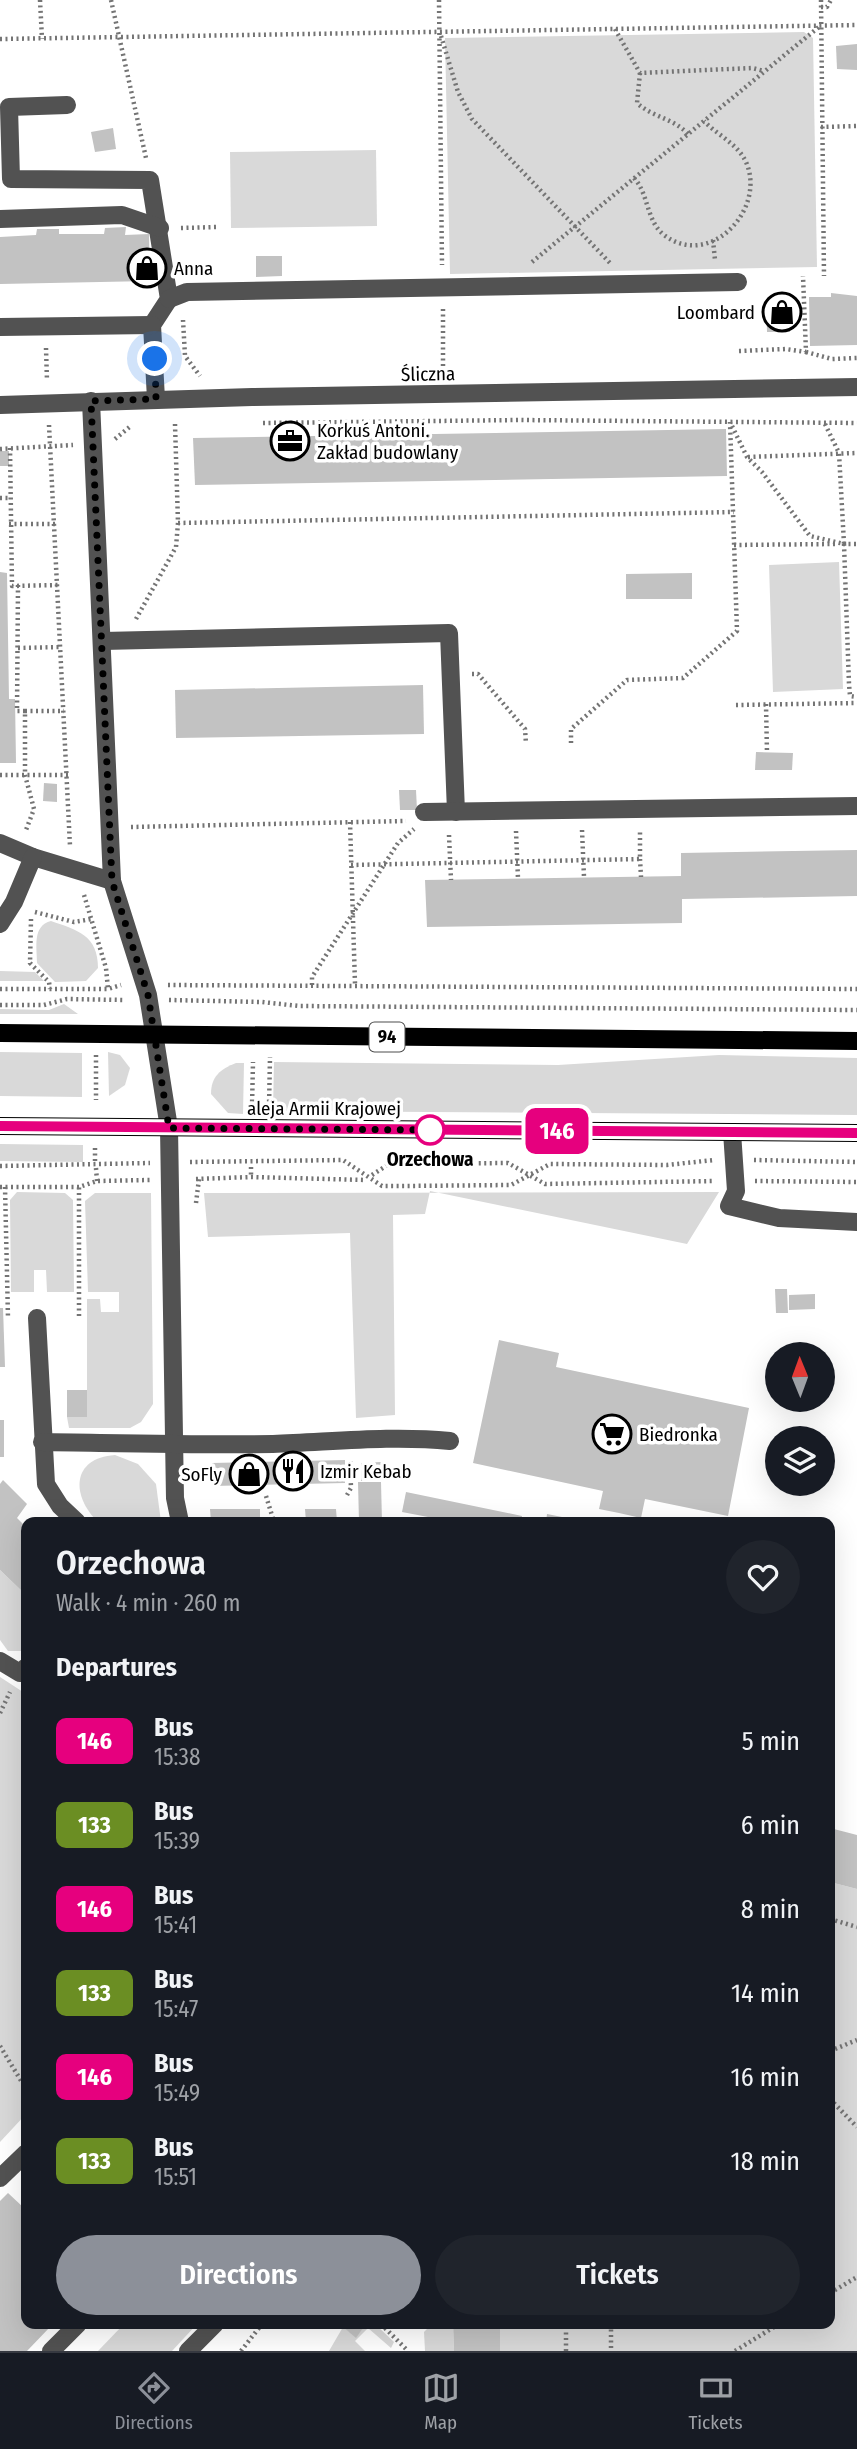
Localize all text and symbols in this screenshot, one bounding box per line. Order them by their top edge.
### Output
shop icon: Anna [126,247,168,289]
place label: Anna [174,257,213,280]
shop icon: Loombard [761,291,803,333]
place label: Loombard [677,301,755,324]
your location [137,341,172,376]
street label: Śliczna [401,362,455,386]
place label: Korkuś Antoni. Zakład budowlany [317,419,459,464]
office icon: Korkuś Antoni. Zakład budowlany [269,420,311,462]
road number: 94 [370,1022,404,1052]
street label: aleja Armii Krajowej [247,1097,401,1120]
line badge: 146 [517,1108,597,1154]
marker: Orzechowa [415,1115,445,1145]
text: 146 [539,1117,575,1145]
place label: Orzechowa [387,1148,473,1171]
north arrow [765,1342,835,1412]
map controls [765,1342,835,1496]
supermarket icon: Biedronka [591,1413,633,1455]
place label: Biedronka [639,1423,718,1446]
button: layers [765,1426,835,1496]
restaurant icon: Izmir Kebab [272,1450,314,1492]
shop icon: SoFly [228,1453,270,1495]
place label: Izmir Kebab [320,1460,412,1483]
place label: SoFly [181,1463,223,1486]
button: heart [726,1540,800,1614]
text: Orzechowa [56,1543,206,1583]
text: Walk · 4 min · 260 m [56,1589,241,1617]
text: Departures [56,1652,177,1683]
text: Bus [154,1712,193,1743]
text: 5 min [742,1726,800,1757]
text: 146 [77,1727,112,1755]
text: 15:38 [154,1743,200,1771]
text: Bus [154,1796,193,1827]
text: 6 min [741,1810,800,1841]
text: 133 [78,1811,111,1839]
text: 15:39 [154,1827,200,1855]
text: Bus [154,1880,193,1911]
text: 8 min [741,1894,800,1925]
text: 146 [77,1895,112,1923]
text: 15:41 [154,1911,197,1939]
text: Bus [154,1964,193,1995]
text: 14 min [731,1978,800,2009]
text: 133 [78,1979,111,2007]
text: 15:47 [154,1995,198,2023]
text: Bus [154,2048,193,2079]
text: 16 min [731,2062,800,2093]
text: 146 [77,2063,112,2091]
text: 15:49 [154,2079,200,2107]
text: Bus [154,2132,193,2163]
text: 18 min [731,2146,800,2177]
text: 133 [78,2147,111,2175]
text: 15:51 [154,2163,197,2191]
button: Directions [56,2235,421,2315]
button: Tickets [435,2235,800,2315]
tab: Directions [114,2369,193,2434]
tab: Map [422,2369,460,2434]
tab: Tickets [688,2369,743,2434]

